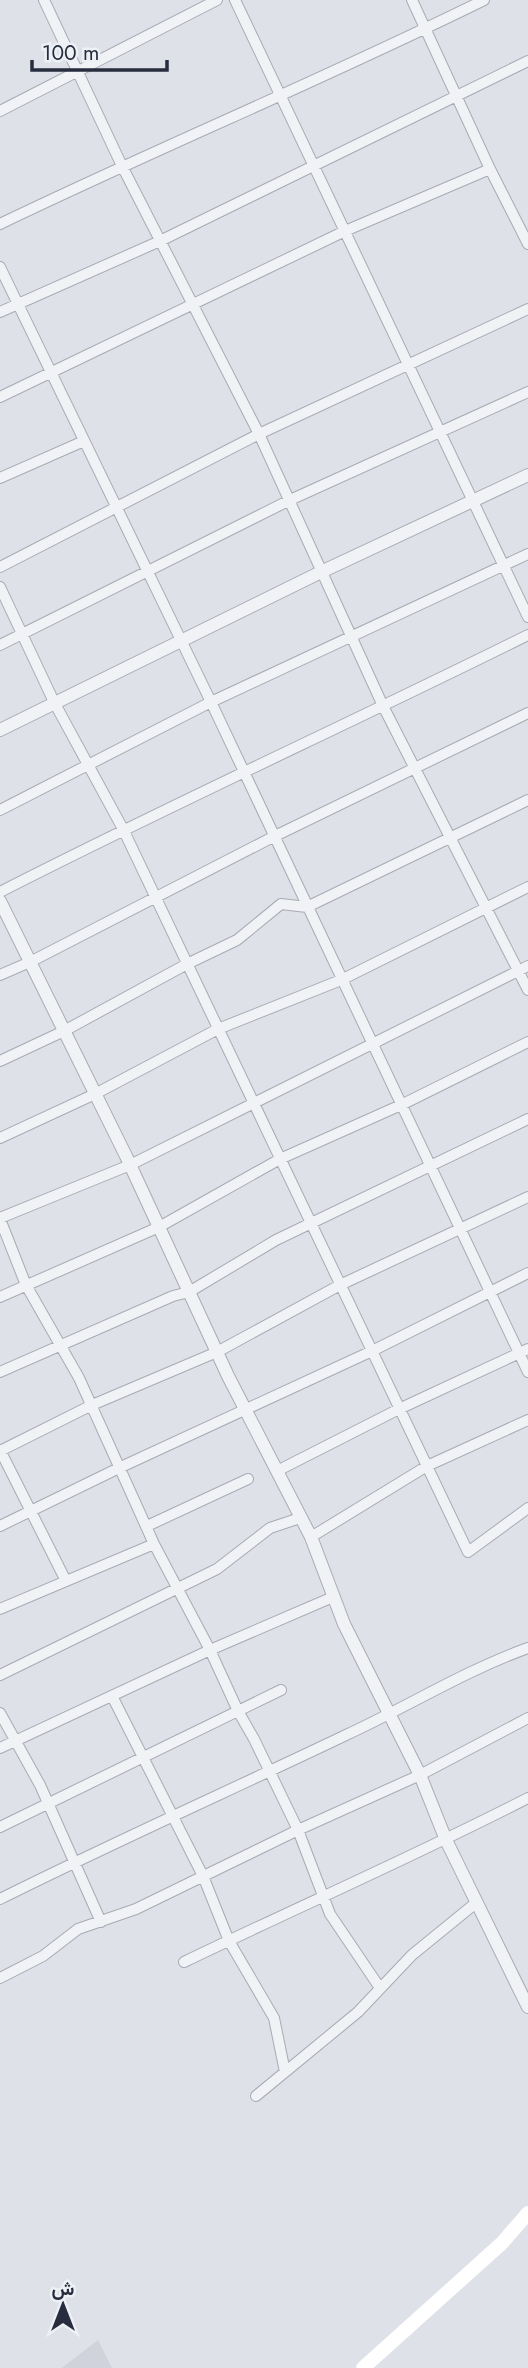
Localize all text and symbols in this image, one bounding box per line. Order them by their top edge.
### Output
scale bar [32,28,166,72]
text: 100 m [42,38,99,68]
north arrow [28,2270,98,2340]
text: ش [52,2275,75,2302]

